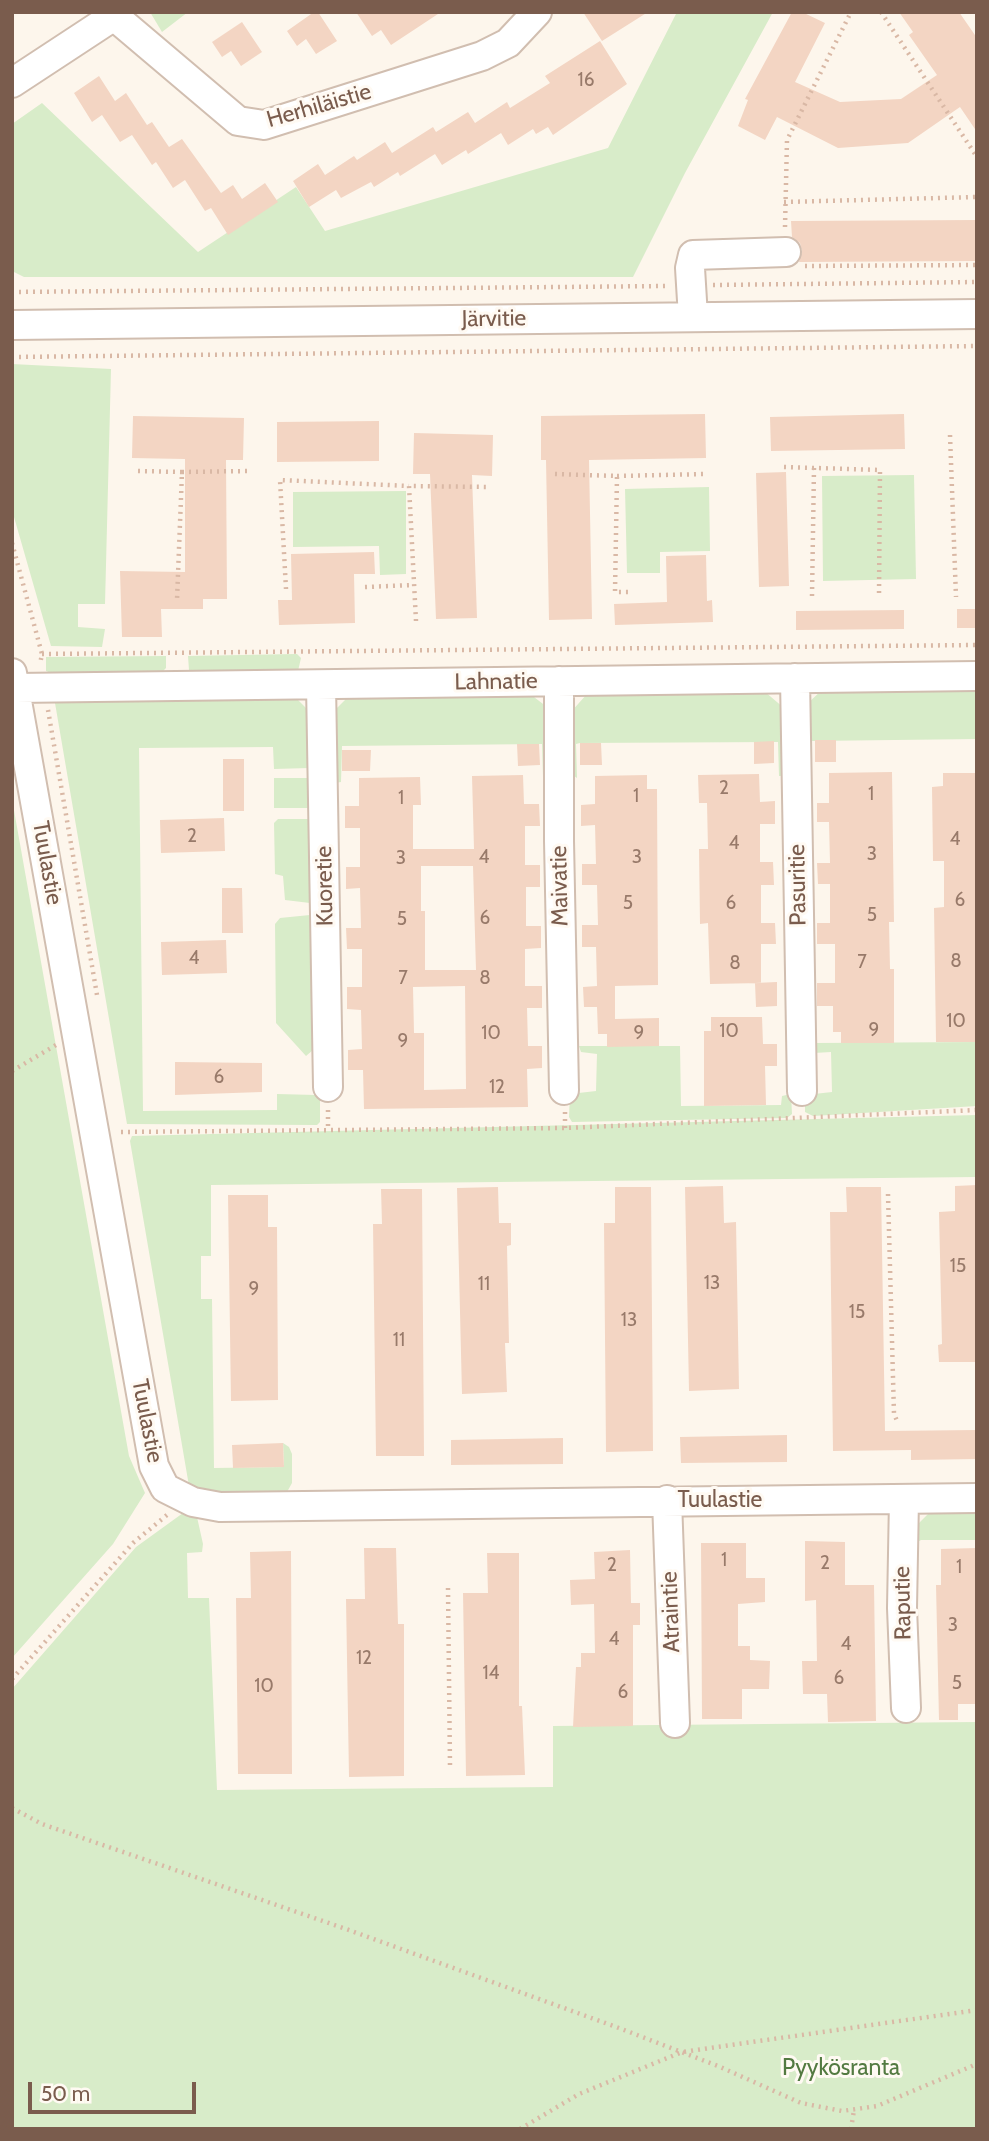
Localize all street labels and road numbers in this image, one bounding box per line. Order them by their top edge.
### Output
street label: Herhiläistie [263,78,375,134]
street label: Järvitie [461,305,527,333]
street label: Lahnatie [454,667,538,697]
street label: Tuulastie [26,819,68,907]
street label: Pasuritie [783,844,813,926]
street label: Maivatie [545,845,575,927]
street label: Kuoretie [311,846,339,926]
street label: Tuulastie [125,1377,169,1465]
street label: Tuulastie [678,1486,762,1514]
street label: Raputie [889,1566,917,1640]
street label: Atraintie [656,1571,686,1653]

